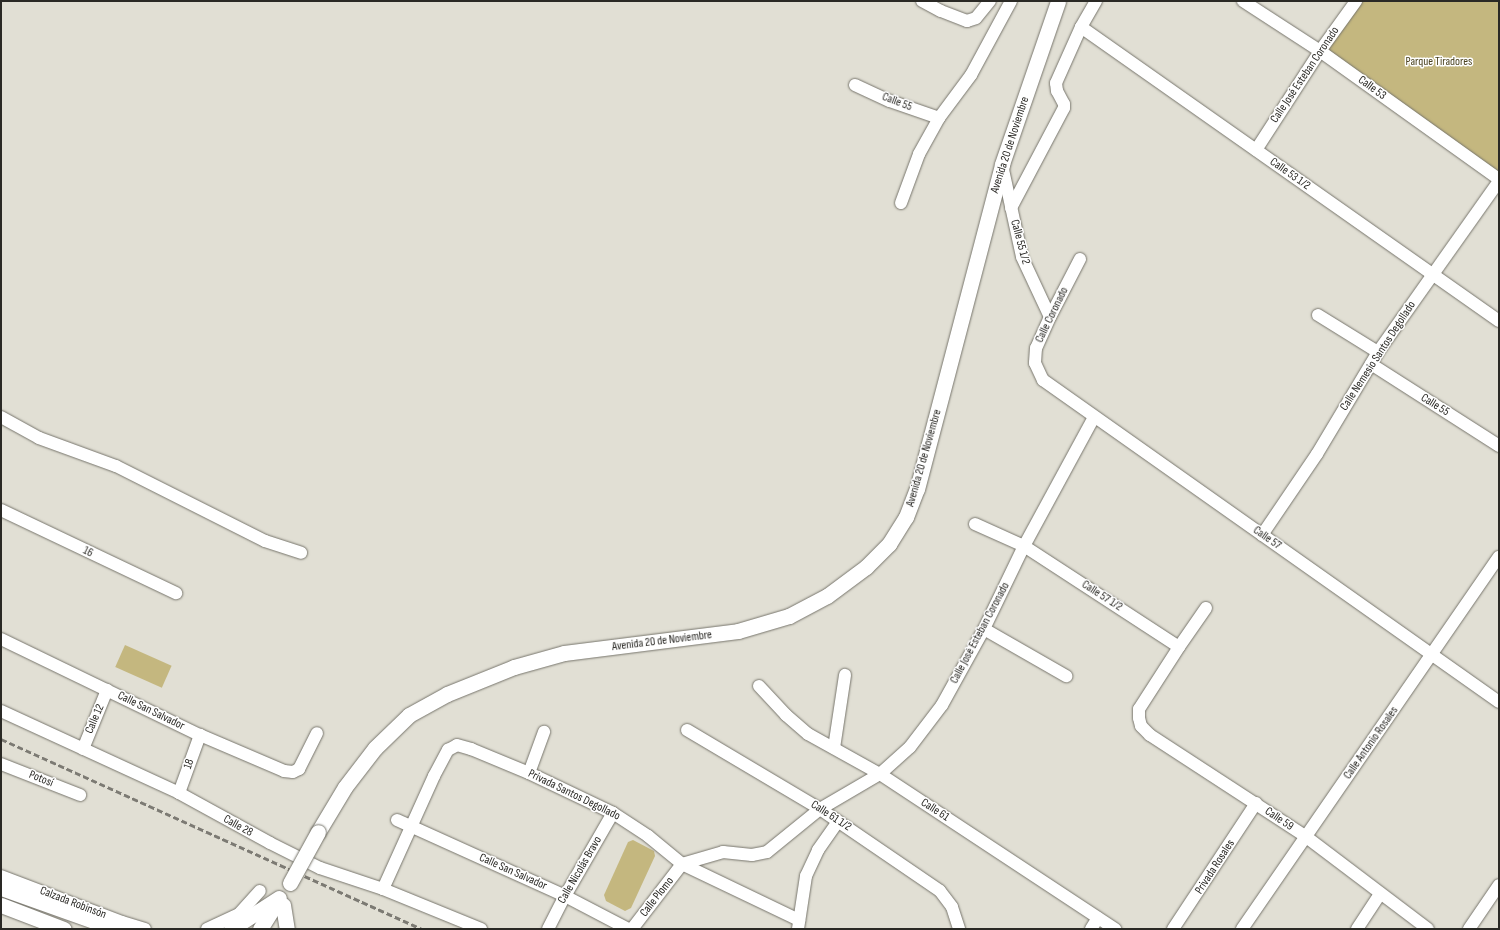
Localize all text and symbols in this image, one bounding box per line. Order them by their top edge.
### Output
street label: Calle José Esteban Coronado [1267,24,1343,126]
park label: Parque Tiradores [1406,55,1472,69]
street label: Calle 53 [1355,73,1389,103]
street label: Calle 55 [880,90,914,114]
street label: Avenida 20 de Noviembre [988,95,1032,195]
street label: Calle 53 1/2 [1267,155,1313,193]
street label: Calle 55 1/2 [1007,218,1033,266]
street label: Calle Coronado [1032,285,1072,345]
street label: Calle Nemesio Santos Degollado [1337,299,1419,413]
street label: Calle 55 [1418,391,1452,419]
street label: Avenida 20 de Noviembre [903,408,945,508]
street label: Calle 57 [1250,523,1284,553]
street label: 16 [81,543,95,561]
street label: Calle 57 1/2 [1079,578,1125,614]
street label: Calle José Esteban Coronado [947,580,1013,686]
street label: Avenida 20 de Noviembre [611,628,713,654]
street label: Calle San Salvador [115,689,187,733]
street label: Calle 12 [82,702,108,736]
street label: Calle Antonio Rosales [1341,704,1401,782]
street label: 18 [181,757,197,771]
street label: Privada Santos Degollado [526,766,622,824]
street label: Potosí [27,768,55,790]
street label: Calle 61 [918,796,952,824]
street label: Calle 61 1/2 [808,798,854,834]
street label: Calle 59 [1262,804,1296,834]
street label: Calle 28 [221,812,255,840]
street label: Calle Nicolás Bravo [555,834,605,906]
street label: Privada Rosales [1192,837,1238,897]
street label: Calle San Salvador [477,851,549,893]
street label: Calle Plomo [637,874,677,920]
street label: Calzada Robinsón [38,884,108,922]

